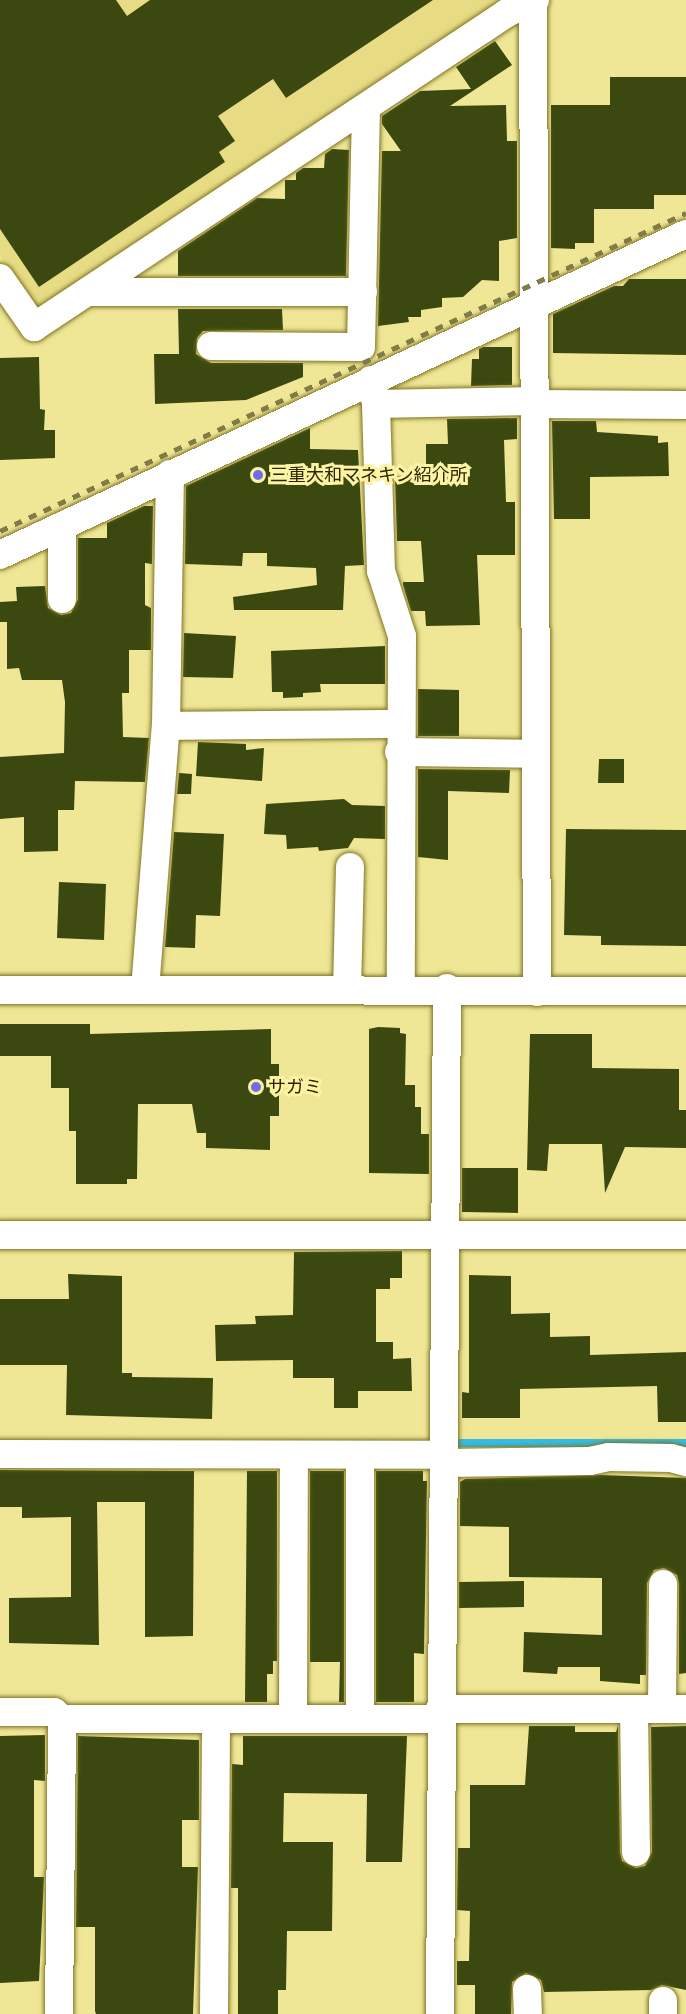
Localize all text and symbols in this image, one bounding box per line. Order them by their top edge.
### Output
place label: 三重大和マネキン紹介所 [270,464,468,486]
marker: 三重大和マネキン紹介所 [251,468,265,482]
place label: サガミ [268,1076,322,1098]
marker: サガミ [249,1080,263,1094]

